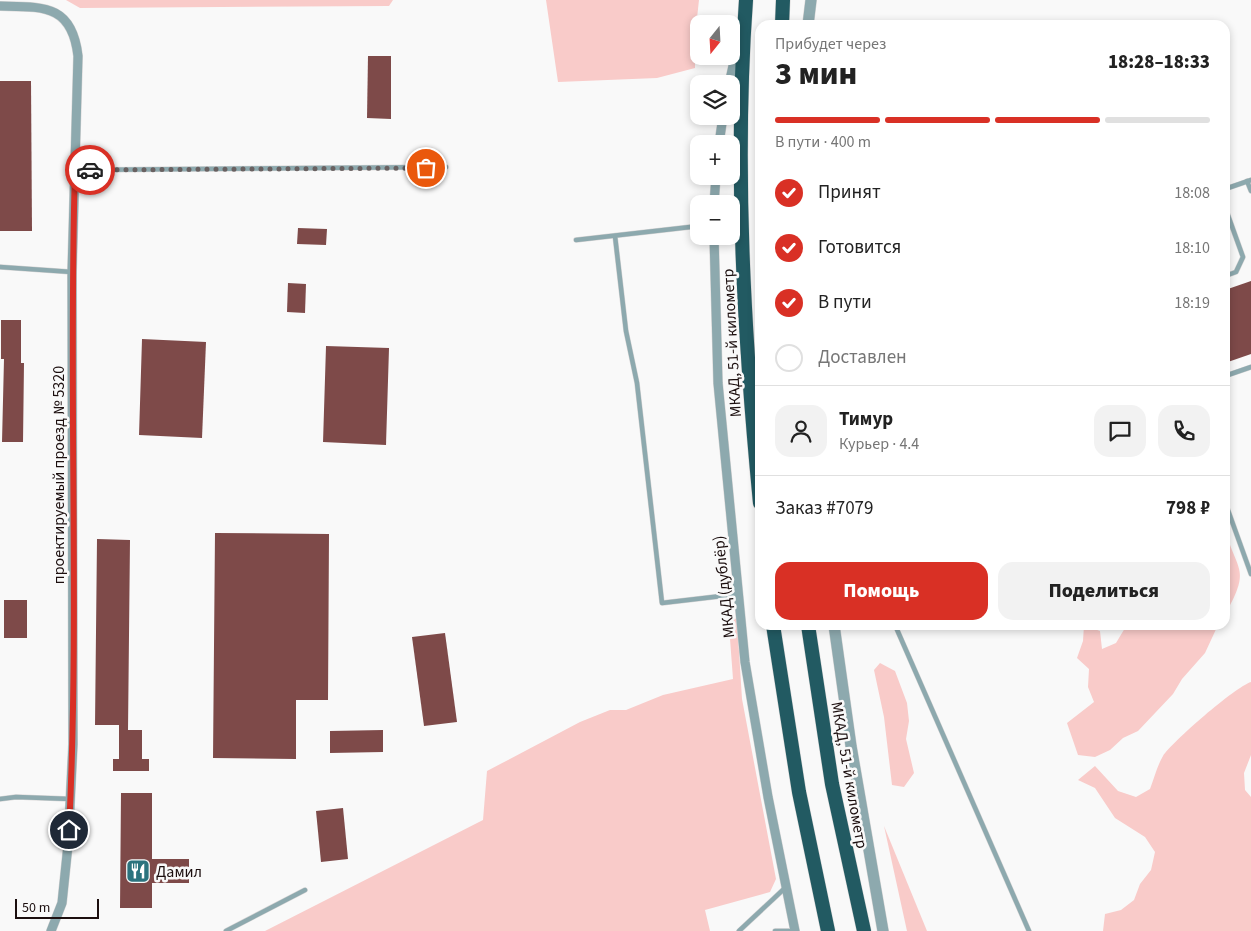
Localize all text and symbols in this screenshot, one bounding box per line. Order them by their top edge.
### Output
north arrow [690,15,740,65]
map controls [690,15,740,245]
text: Прибудет через [775,33,886,55]
text: 18:28–18:33 [1108,49,1210,76]
text: 3 мин [775,51,857,97]
button: layers [690,75,740,125]
text: В пути · 400 m [775,131,871,153]
button: + [690,135,740,185]
courier [65,145,115,195]
pin [405,147,447,189]
icon: bag [412,154,440,182]
icon: car [76,156,104,184]
icon: check [775,179,803,207]
text: Принят [818,179,881,206]
text: 18:08 [1174,182,1210,204]
button: − [690,195,740,245]
icon: check [775,234,803,262]
text: Готовится [818,234,901,261]
text: 18:10 [1174,237,1210,259]
street label: МКАД, 51-й километр [717,268,747,418]
icon: check [775,289,803,317]
text: В пути [818,289,872,316]
text: 18:19 [1174,292,1210,314]
text: Доставлен [818,344,907,371]
street label: проектируемый проезд № 5320 [48,366,70,584]
button: person [775,405,827,457]
button: chat [1094,405,1146,457]
button: phone [1158,405,1210,457]
text: Тимур [839,406,893,433]
text: Курьер · 4.4 [839,433,919,455]
text: Заказ #7079 [775,495,874,522]
text: 798 ₽ [1166,495,1210,522]
street label: МКАД (дублёр) [708,535,740,639]
button: Помощь [775,562,988,620]
button: Поделиться [998,562,1210,620]
street label: МКАД, 51-й километр [825,700,873,850]
pin [48,809,90,851]
icon: home [55,816,83,844]
restaurant icon: Дамил [125,858,151,884]
place label: Дамил [156,861,202,883]
scale bar [15,896,99,919]
text: 50 m [22,898,50,918]

